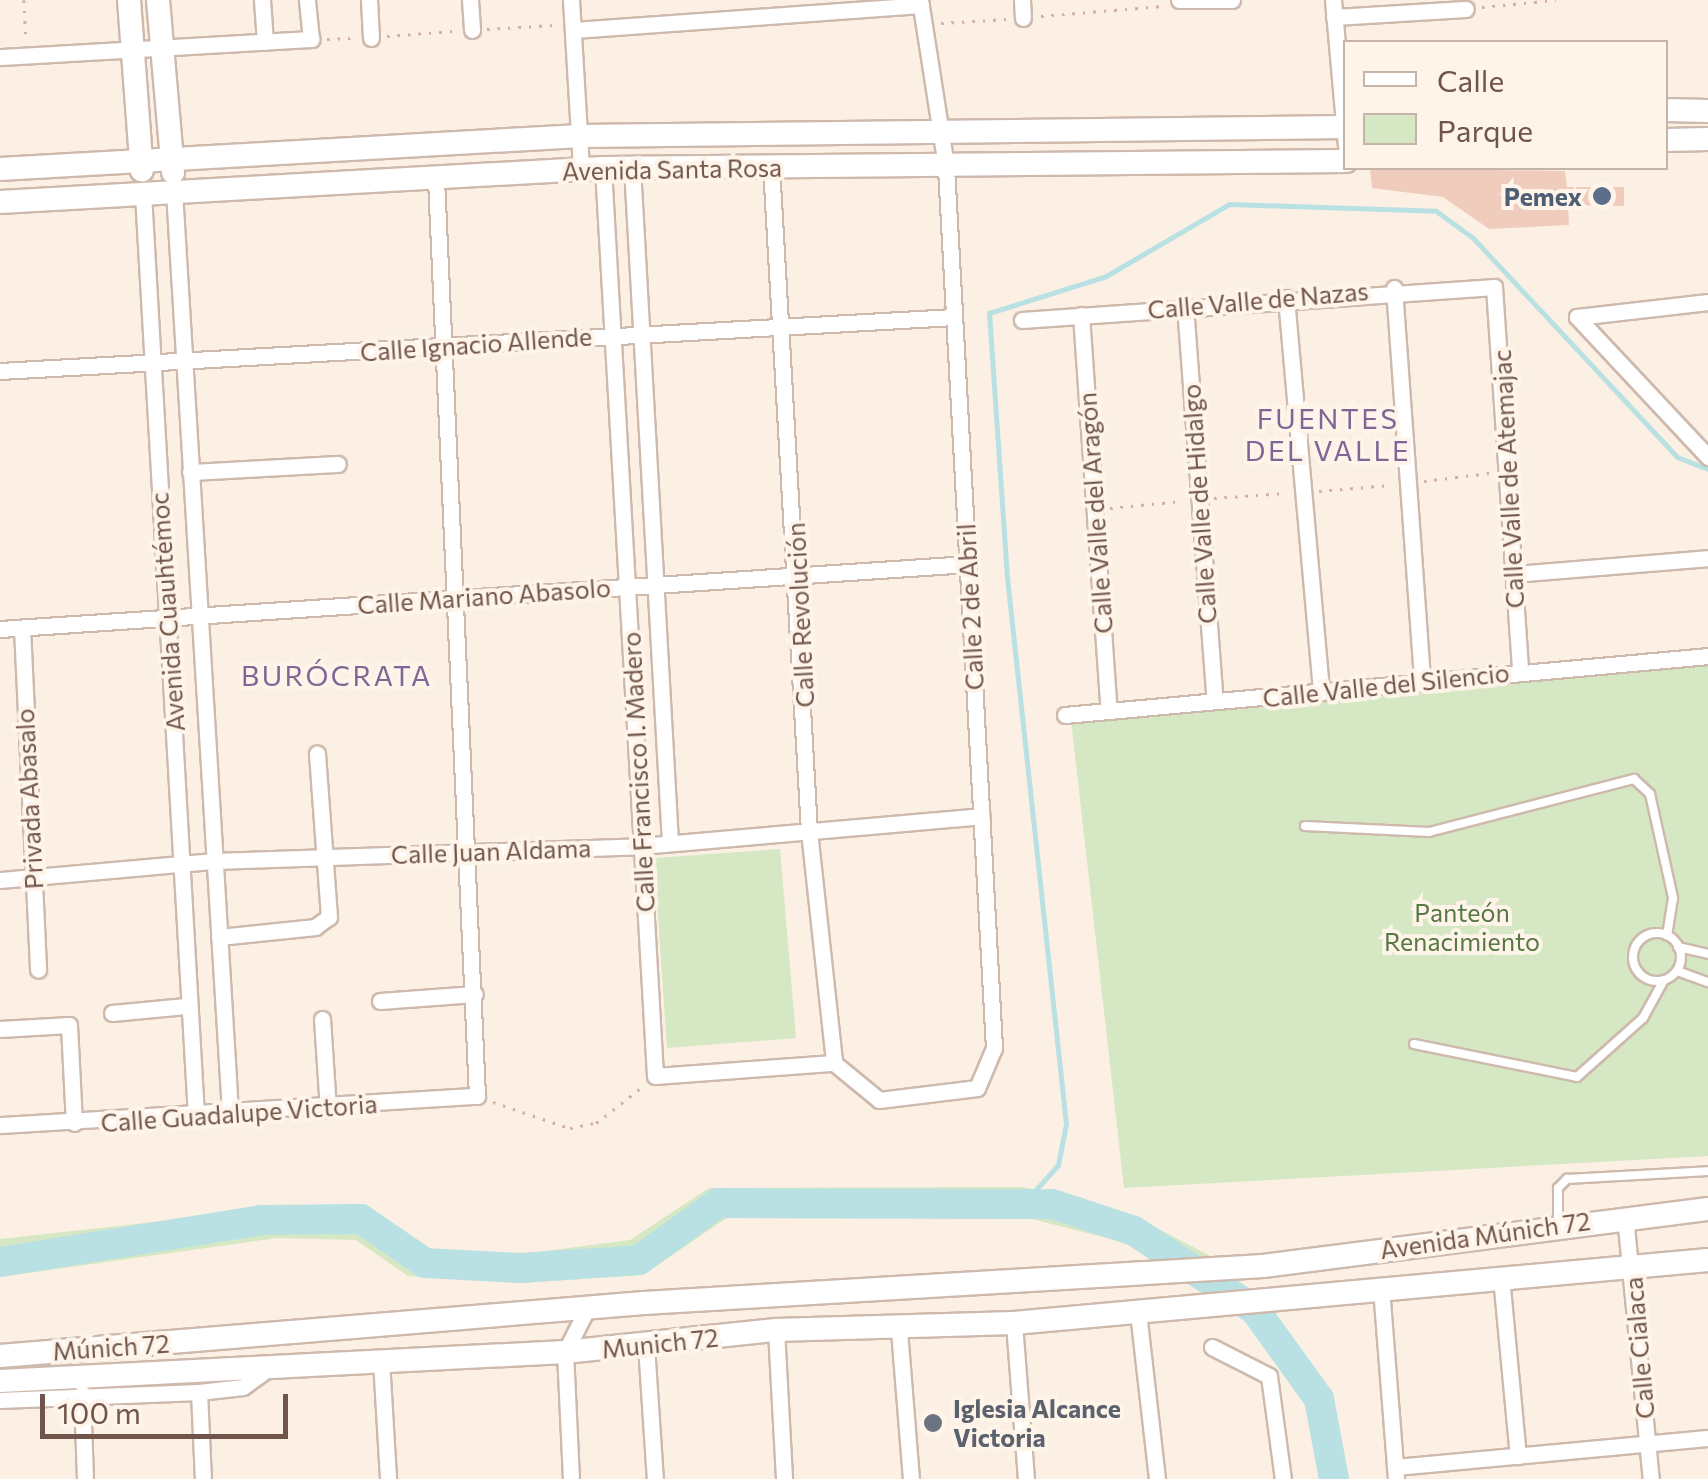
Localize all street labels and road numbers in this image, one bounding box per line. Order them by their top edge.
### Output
street label: Avenida Santa Rosa [562,152,782,186]
street label: Calle Valle de Nazas [1146,275,1370,325]
street label: Calle Ignacio Allende [359,321,593,367]
street label: Calle Valle de Atemajac [1486,349,1530,609]
street label: Calle Valle de Hidalgo [1176,383,1222,625]
street label: Calle Valle del Aragón [1072,391,1118,635]
street label: Avenida Cuauhtémoc [144,491,190,733]
street label: Calle Revolución [780,522,820,708]
street label: Calle 2 de Abril [951,523,989,691]
street label: Calle Mariano Abasolo [356,572,612,620]
street label: Calle Francisco I. Madero [616,631,660,913]
street label: Calle Valle del Silencio [1261,657,1511,713]
street label: Privada Abasalo [9,708,49,890]
street label: Calle Juan Aldama [390,833,592,869]
street label: Calle Guadalupe Victoria [100,1088,378,1138]
street label: Avenida Múnich 72 [1378,1205,1592,1265]
street label: Calle Cialaca [1618,1276,1660,1420]
street label: Munich 72 [600,1322,720,1364]
street label: Múnich 72 [52,1328,170,1366]

